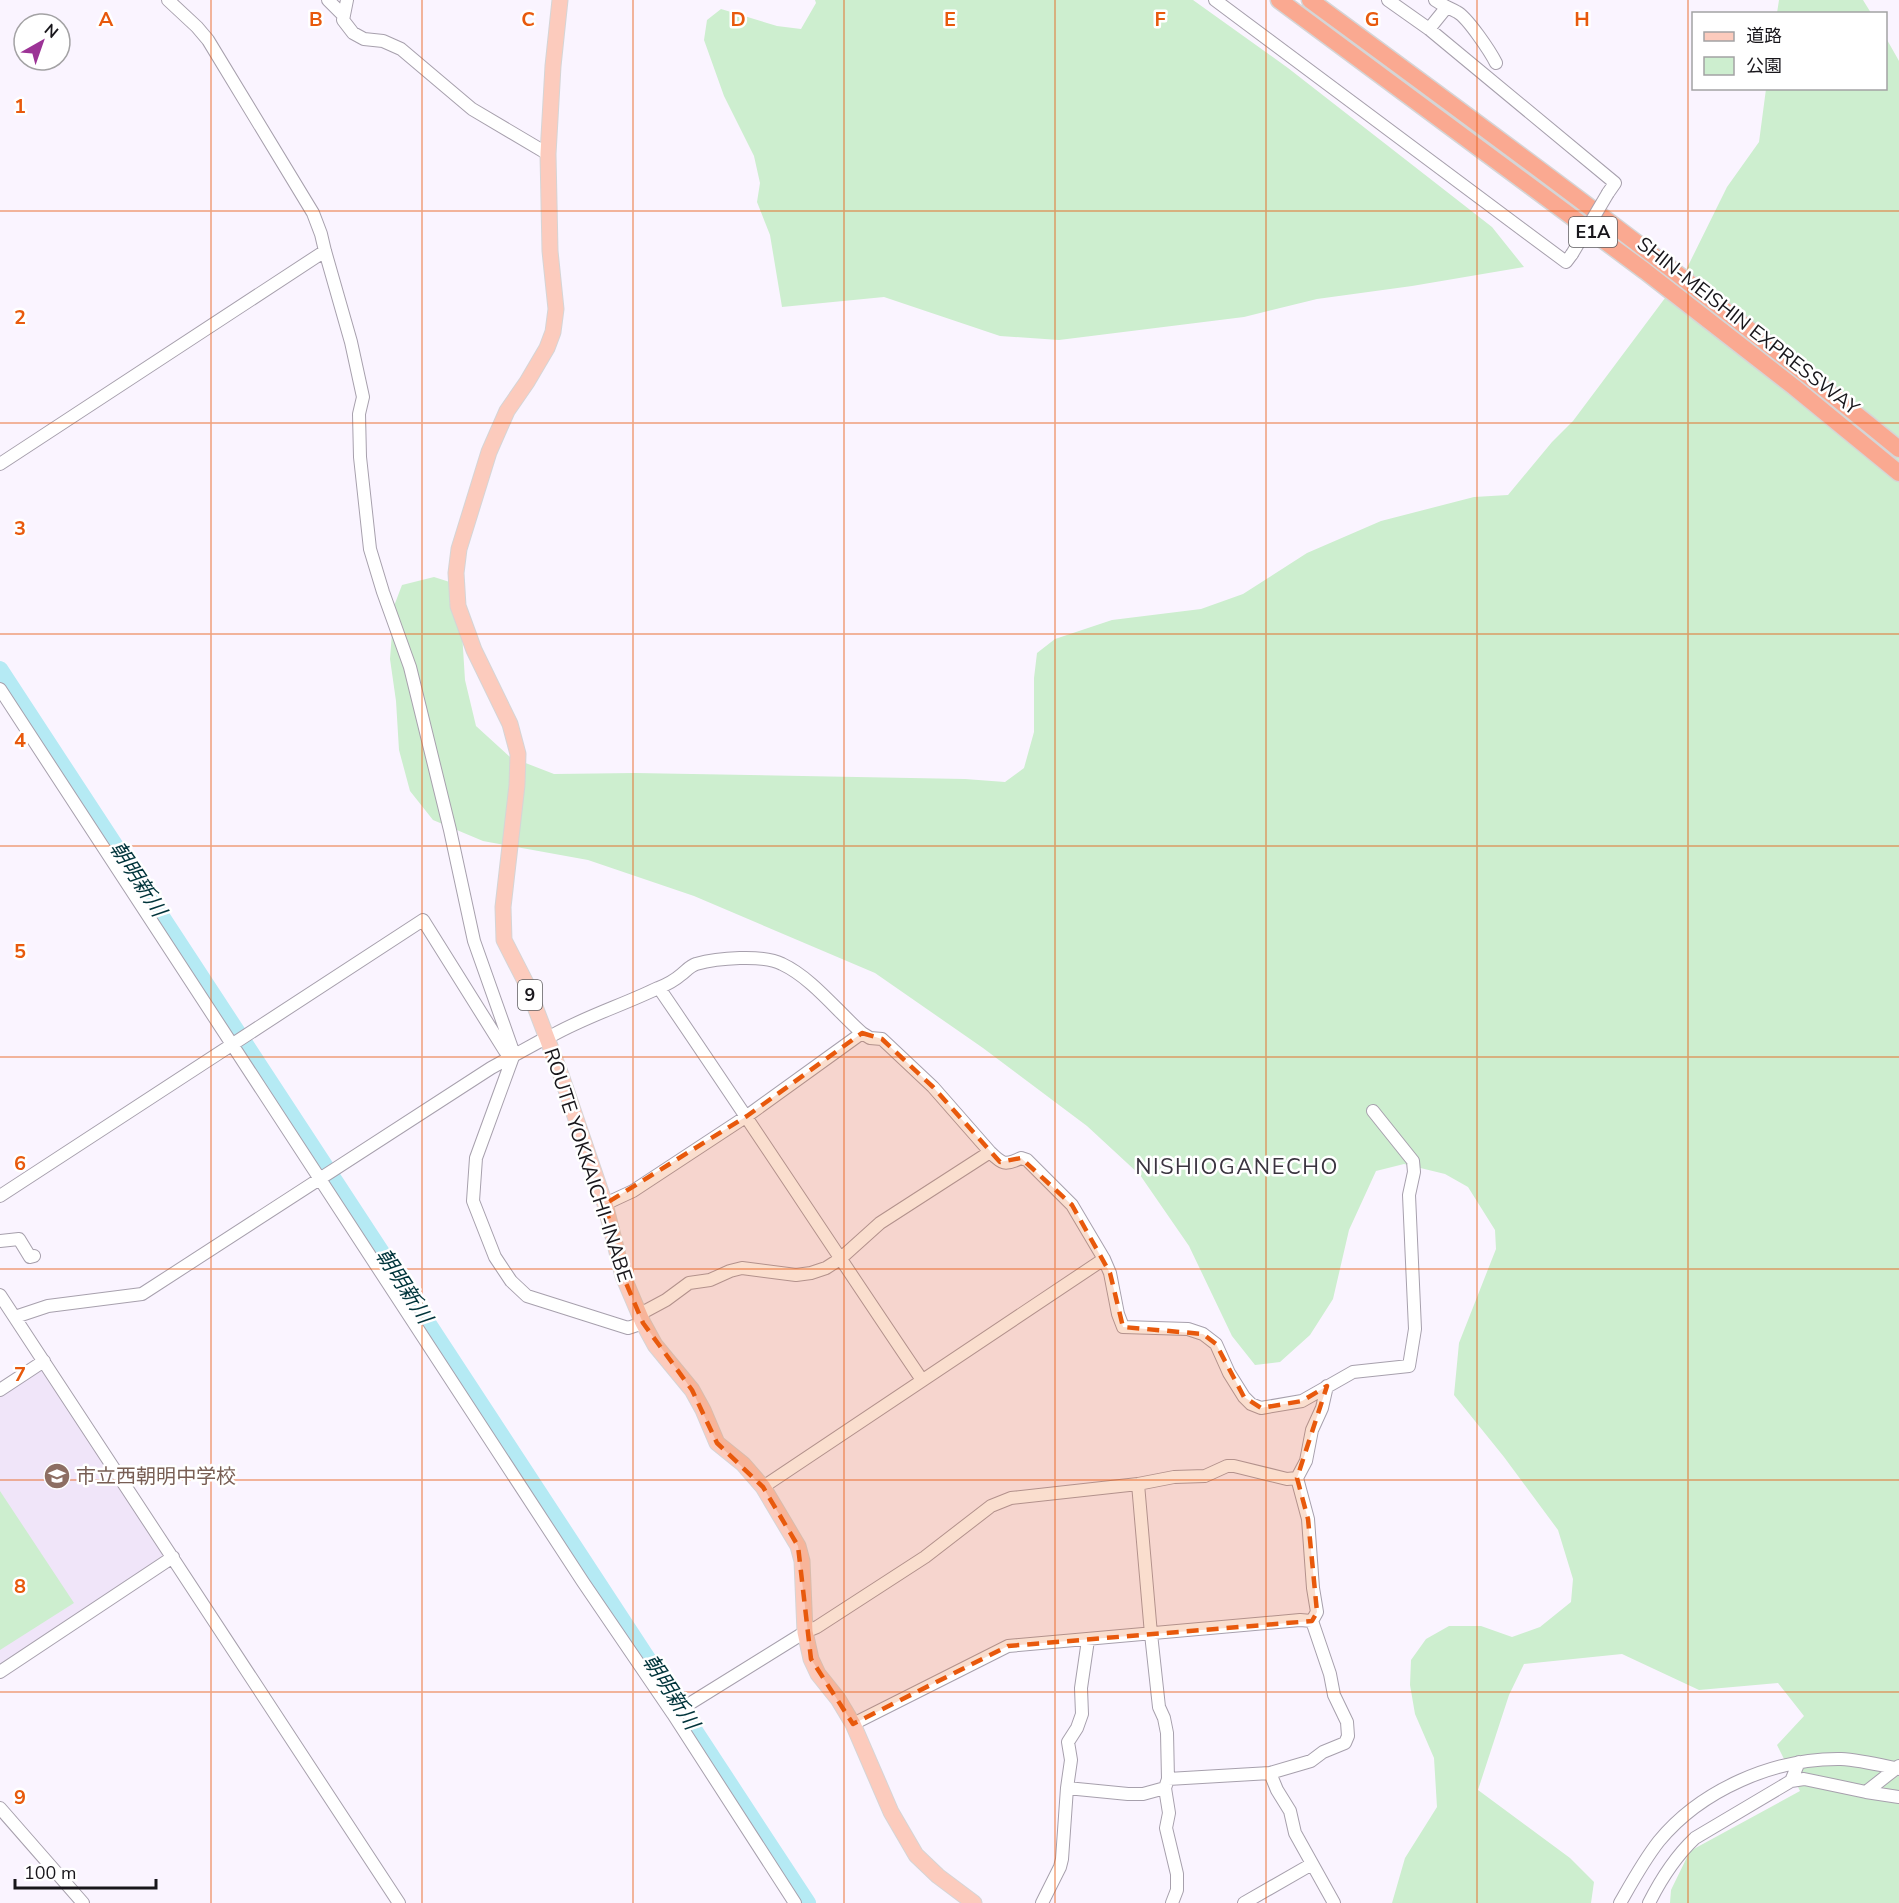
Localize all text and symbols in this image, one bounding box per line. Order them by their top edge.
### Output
text: A [99,6,114,33]
text: B [309,6,323,33]
text: C [521,6,535,33]
text: D [730,6,746,33]
text: E [944,6,956,33]
text: F [1154,6,1166,33]
text: G [1365,6,1379,33]
text: H [1574,6,1590,33]
north arrow [12,12,72,72]
legend [1692,12,1887,90]
text: N [39,19,63,44]
text: 道路 [1746,24,1782,48]
text: 公園 [1746,54,1782,78]
text: 1 [14,93,26,120]
road number: E1A [1569,217,1617,247]
street label: SHIN-MEISHIN EXPRESSWAY [1631,231,1865,422]
text: 2 [14,304,26,331]
text: 3 [14,515,26,542]
text: 4 [14,727,26,754]
water label: 朝明新川 [103,836,174,924]
text: 5 [14,938,26,965]
road number: 9 [518,980,542,1010]
street label: ROUTE YOKKAICHI-INABE [537,1045,639,1285]
text: 6 [14,1150,26,1177]
district label: NISHIOGANECHO [1135,1152,1339,1182]
water label: 朝明新川 [369,1243,440,1331]
text: 7 [14,1361,26,1388]
school or university icon: 市立西朝明中学校 [42,1461,72,1491]
place label: 市立西朝明中学校 [76,1463,236,1490]
text: 8 [14,1573,26,1600]
water label: 朝明新川 [636,1649,707,1737]
text: 9 [14,1784,26,1811]
scale bar [15,1852,156,1890]
text: 100 m [24,1861,76,1885]

